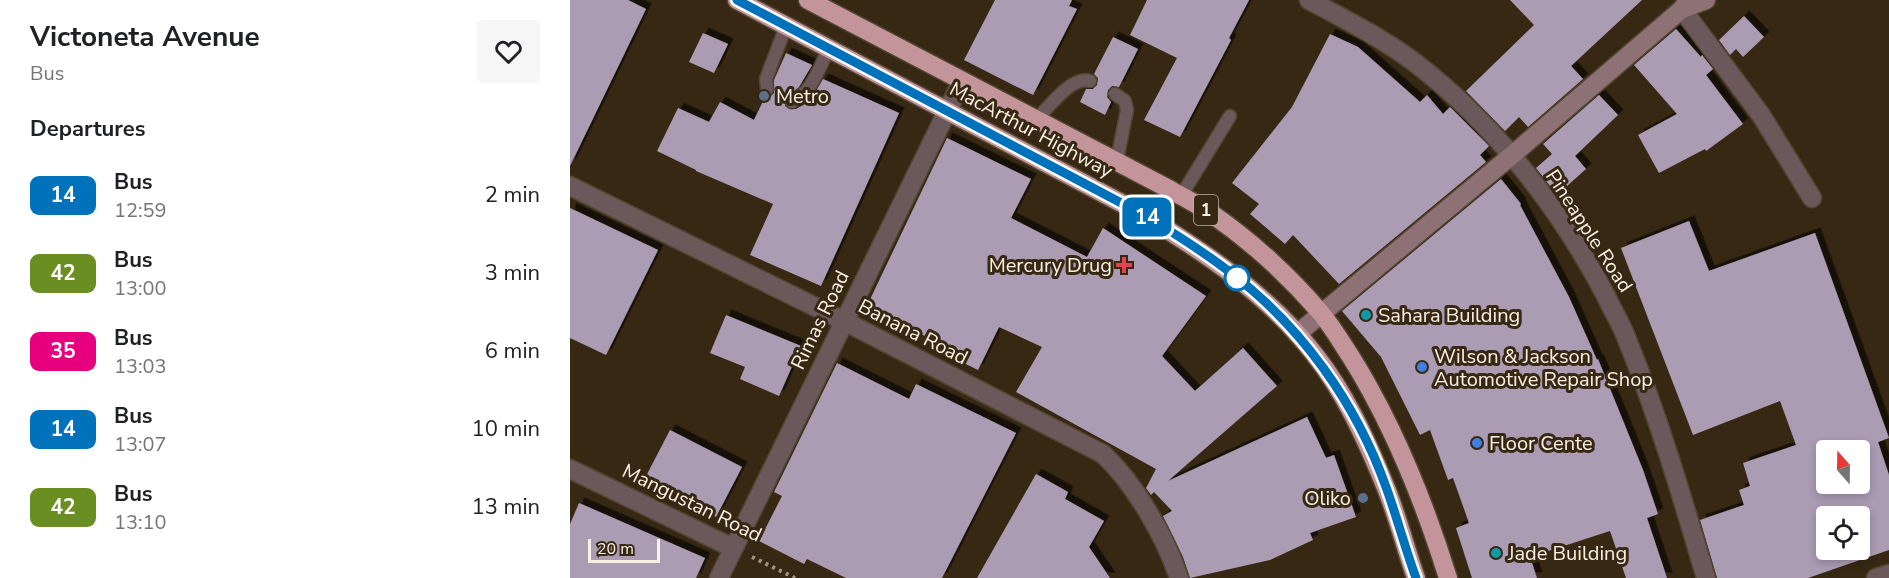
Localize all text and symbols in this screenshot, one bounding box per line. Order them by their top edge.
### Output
text: Victoneta Avenue [30,18,260,56]
button: heart [477,20,540,83]
text: Bus [30,60,64,87]
street label: MacArthur Highway [945,76,1118,185]
place label: Metro [776,83,829,110]
marker: Metro [757,89,771,103]
text: Departures [30,114,145,144]
street label: Pineapple Road [1539,164,1639,298]
text: Bus [114,167,153,197]
text: 2 min [485,180,540,210]
text: 14 [50,181,76,209]
road number: 1 [1194,195,1218,225]
text: 12:59 [114,197,167,224]
line badge: 14 [1120,198,1174,236]
text: 14 [1134,203,1160,231]
text: Bus [114,245,153,275]
place label: Mercury Drug [989,252,1112,279]
text: 3 min [485,258,540,288]
marker: Mercury Drug [1117,258,1131,272]
text: 42 [50,259,76,287]
unlabelled marker [1224,265,1250,291]
street label: Rimas Road [784,266,856,374]
text: 13:00 [114,275,167,302]
street label: Banana Road [854,293,972,371]
place label: Sahara Building [1378,302,1520,329]
marker: Sahara Building [1359,308,1373,322]
text: Bus [114,323,153,353]
text: 6 min [485,336,540,366]
text: 35 [50,337,76,365]
place label: Wilson & Jackson Automotive Repair Shop [1434,343,1653,393]
text: 13:03 [114,353,167,380]
marker: Wilson & Jackson Automotive Repair Shop [1415,360,1429,374]
text: Bus [114,401,153,431]
text: 10 min [472,414,540,444]
text: 14 [50,415,76,443]
place label: Floor Cente [1489,430,1593,457]
text: 13:07 [114,431,167,458]
marker: Floor Cente [1470,436,1484,450]
north arrow [1816,440,1870,494]
map controls [1816,440,1870,560]
street label: Mangustan Road [618,458,766,548]
text: Bus [114,479,153,509]
place label: Oliko [1304,485,1351,512]
marker: Oliko [1356,491,1370,505]
text: 13 min [472,492,540,522]
text: 42 [50,493,76,521]
button: locate [1816,506,1870,560]
text: 13:10 [114,509,167,536]
scale bar [588,536,660,564]
text: 20 m [597,538,634,560]
place label: Jade Building [1507,540,1627,567]
marker: Jade Building [1489,546,1503,560]

